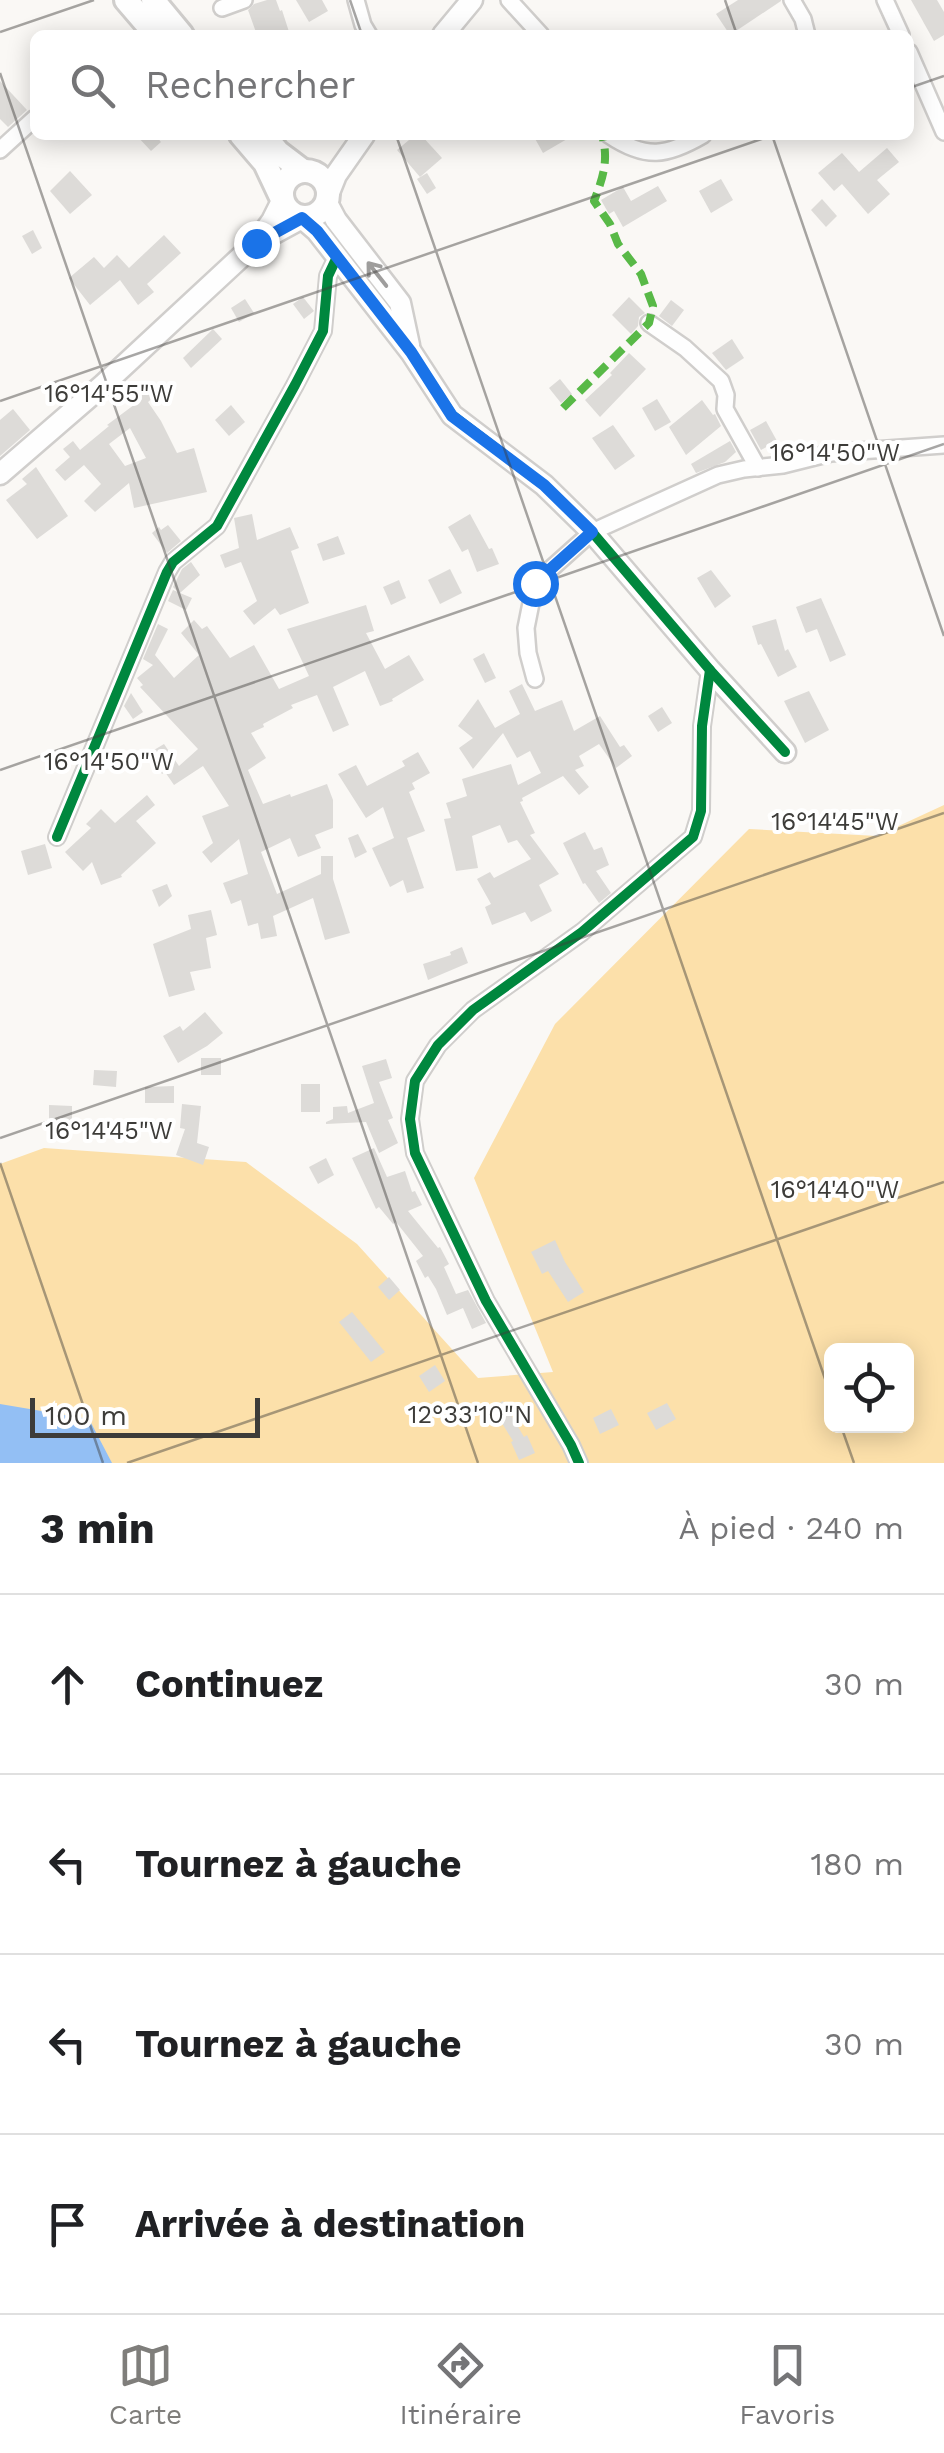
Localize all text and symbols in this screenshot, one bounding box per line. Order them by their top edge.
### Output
search box [30,30,914,140]
icon: search [65,58,120,113]
text: Rechercher [145,63,355,107]
route end [234,221,280,267]
one-way arrow [367,261,388,288]
text: 16°14'55"W [44,379,174,408]
text: 16°14'50"W [770,438,900,467]
route start [513,561,559,607]
text: 16°14'50"W [44,747,174,776]
text: 16°14'45"W [771,807,899,836]
text: 16°14'45"W [45,1116,173,1145]
text: 16°14'40"W [771,1175,899,1204]
map controls [824,1343,914,1433]
button: locate [824,1343,914,1433]
scale bar [30,1393,260,1438]
text: 100 m [45,1399,127,1432]
text: 12°33'10"N [408,1400,532,1429]
text: 3 min [40,1504,155,1553]
text: À pied · 240 m [679,1509,904,1547]
icon: ahead [40,1657,95,1712]
text: Continuez [135,1662,323,1706]
text: 30 m [824,1665,904,1703]
icon: left [40,1837,95,1892]
text: Tournez à gauche [135,1842,461,1886]
text: 180 m [810,1845,904,1883]
icon: left [40,2017,95,2072]
text: Tournez à gauche [135,2022,461,2066]
text: 30 m [824,2025,904,2063]
icon: arrive [40,2197,95,2252]
text: Arrivée à destination [135,2202,525,2246]
tab: Carte [109,2338,182,2431]
tab: Itinéraire [400,2338,522,2431]
tab: Favoris [739,2338,835,2431]

